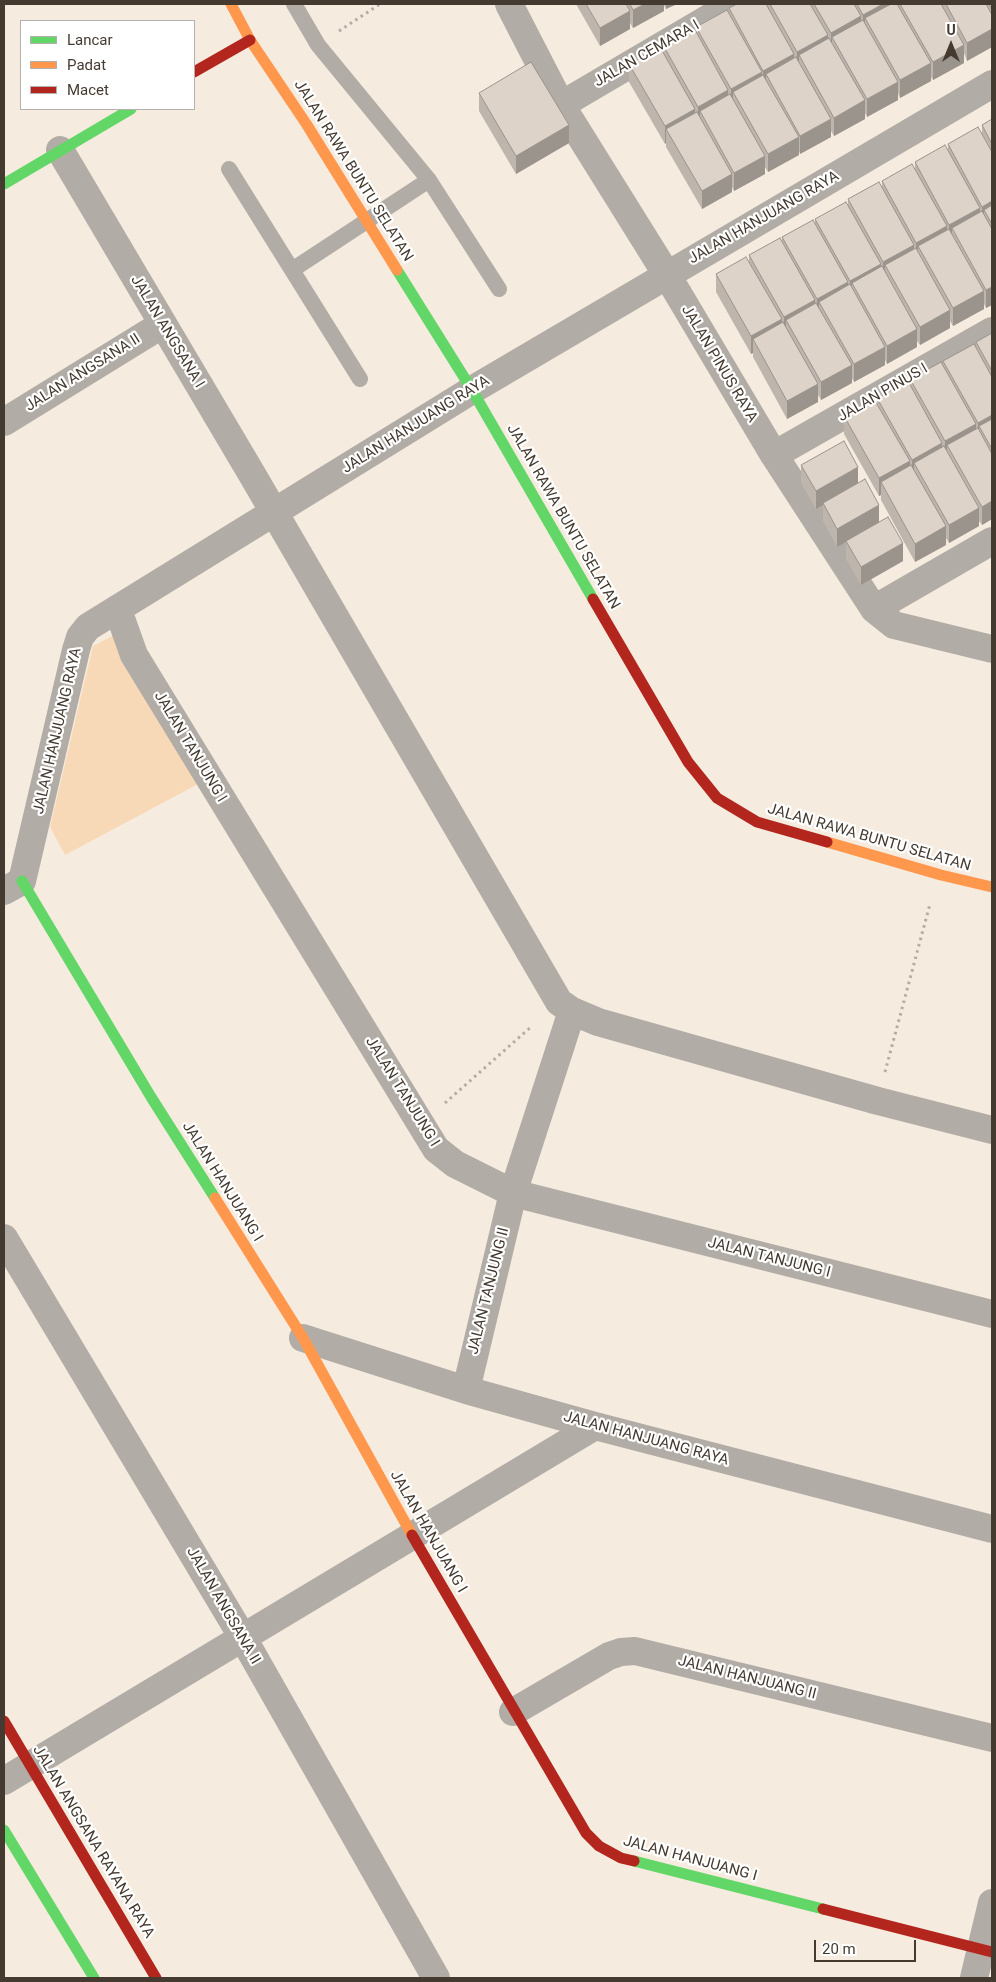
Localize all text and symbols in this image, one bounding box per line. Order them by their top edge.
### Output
street label: JALAN CEMARA I [591,17,703,91]
legend [20,20,195,110]
north arrow [926,20,976,70]
text: U [946,22,956,38]
text: Lancar [67,31,113,49]
text: Padat [67,56,106,74]
street label: JALAN RAWA BUNTU SELATAN [290,77,416,265]
text: Macet [67,81,109,99]
street label: JALAN HANJUANG RAYA [686,168,842,268]
street label: JALAN ANGSANA I [126,272,208,392]
street label: JALAN PINUS RAYA [677,302,761,426]
street label: JALAN ANGSANA II [22,330,144,416]
street label: JALAN PINUS I [835,360,931,426]
street label: JALAN HANJUANG RAYA [339,372,493,478]
street label: JALAN RAWA BUNTU SELATAN [503,421,623,613]
street label: JALAN HANJUANG RAYA [30,646,86,816]
street label: JALAN TANJUNG I [150,688,230,806]
street label: JALAN RAWA BUNTU SELATAN [765,800,973,876]
street label: JALAN TANJUNG I [361,1034,443,1150]
street label: JALAN HANJUANG I [178,1119,266,1245]
street label: JALAN TANJUNG II [465,1226,513,1356]
street label: JALAN TANJUNG I [706,1234,832,1282]
street label: JALAN HANJUANG RAYA [561,1408,731,1470]
street label: JALAN HANJUANG I [386,1468,470,1596]
street label: JALAN ANGSANA II [182,1544,264,1668]
street label: JALAN HANJUANG II [676,1652,818,1704]
street label: JALAN ANGSANA RAYANA RAYA [28,1743,158,1941]
street label: JALAN HANJUANG I [621,1832,759,1886]
scale bar [816,1930,918,1962]
text: 20 m [822,1940,856,1958]

